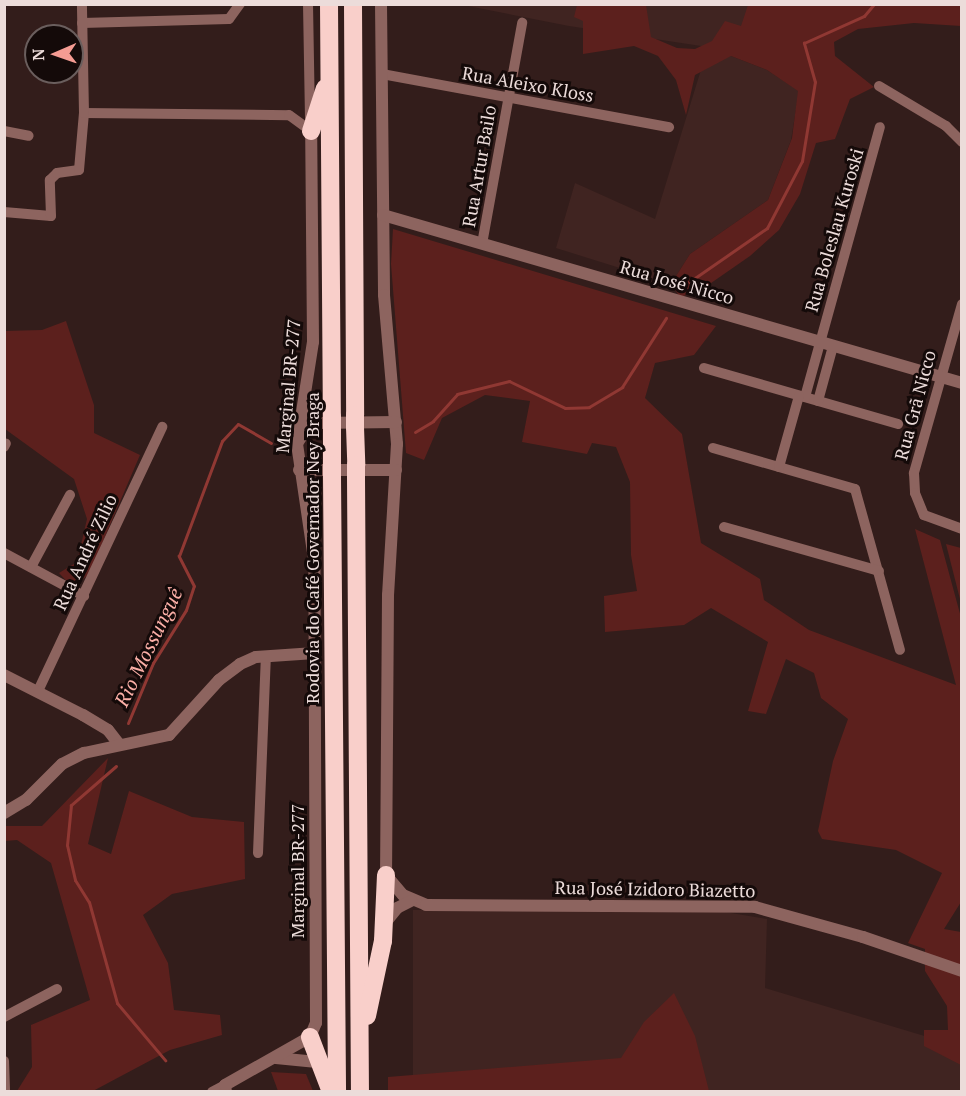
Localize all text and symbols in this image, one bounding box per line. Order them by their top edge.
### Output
north arrow [24,24,84,84]
text: N [27,48,49,61]
street label: Rua Aleixo Kloss [460,62,596,106]
street label: Rua Artur Bailo [458,103,500,229]
street label: Rua Boleslau Kuroski [800,146,868,314]
street label: Rua José Nicco [618,255,736,309]
street label: Marginal BR-277 [271,318,305,454]
street label: Rua Grã Nicco [890,348,940,462]
street label: Rodovia do Café Governador Ney Braga [301,392,323,704]
street label: Rua André Zilio [49,490,121,614]
water label: Rio Mossunguê [109,584,187,710]
street label: Marginal BR-277 [286,804,308,938]
street label: Rua José Izidoro Biazetto [554,876,756,902]

